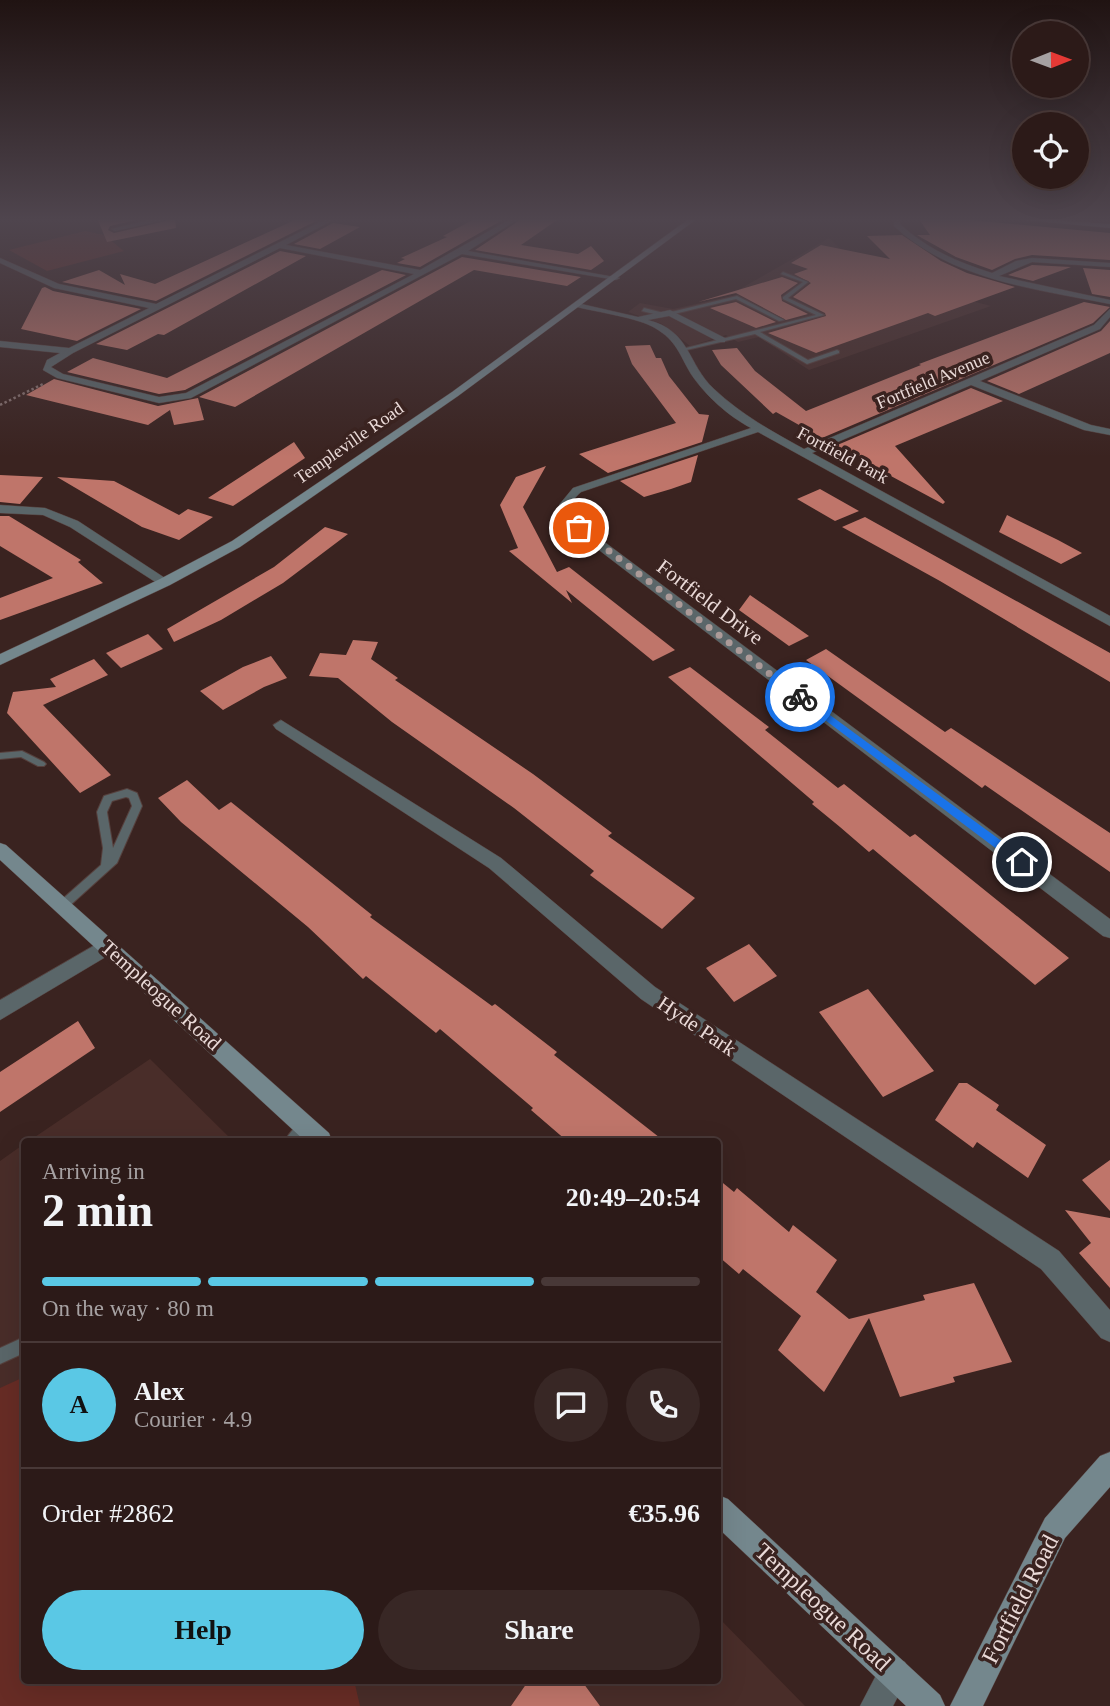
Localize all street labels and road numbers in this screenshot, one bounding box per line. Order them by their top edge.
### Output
street label: Fortfield Avenue [873,347,993,413]
street label: Templeville Road [291,398,407,488]
street label: Fortfield Park [794,423,892,487]
street label: Fortfield Drive [652,554,768,650]
street label: Templeogue Road [96,935,226,1055]
street label: Hyde Park [653,991,741,1061]
street label: Fortfield Road [976,1530,1064,1668]
street label: Templeogue Road [750,1538,896,1676]

